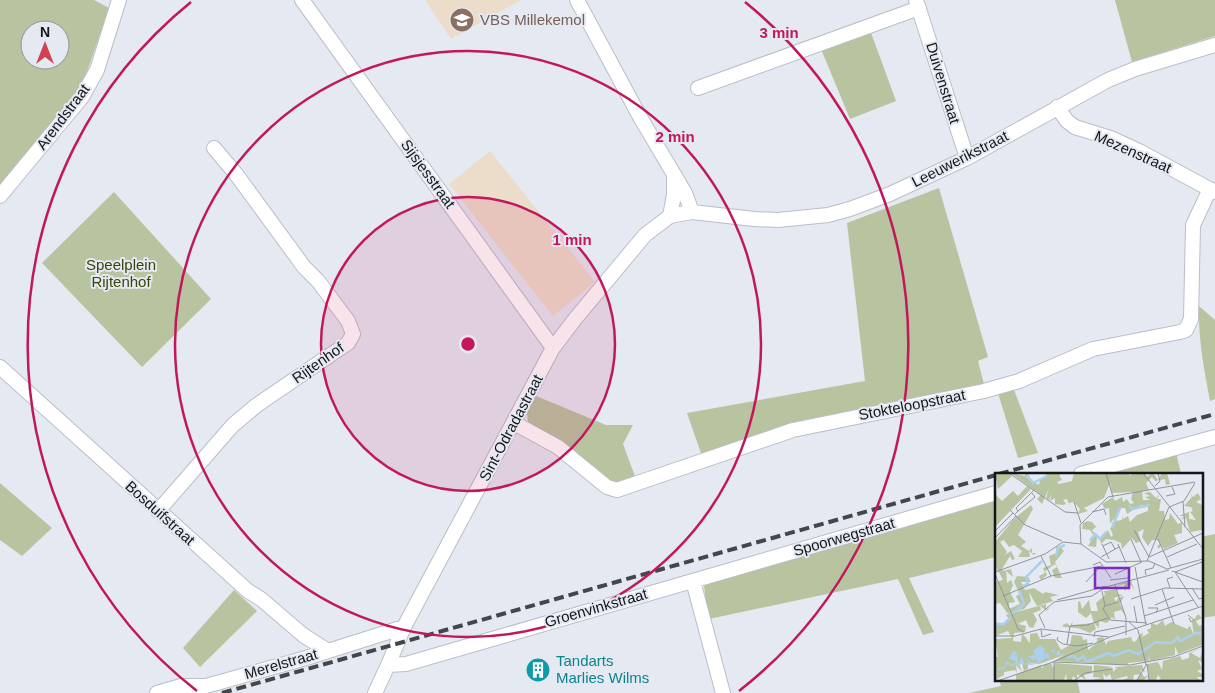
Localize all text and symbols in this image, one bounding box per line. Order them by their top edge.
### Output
school or university icon: VBS Millekemol [449,7,475,33]
place label: VBS Millekemol [480,11,585,28]
north arrow [20,20,70,70]
text: N [40,24,50,40]
text: 3 min [759,24,799,41]
street label: Duivenstraat [923,40,964,126]
street label: Arendstraat [32,80,93,153]
street label: Leeuwerikstraat [909,127,1012,190]
street label: Mezenstraat [1092,127,1175,176]
text: 2 min [655,128,695,145]
street label: Sijsjesstraat [398,136,460,212]
text: 1 min [552,231,592,248]
park label: Speelplein Rijtenhof [86,256,156,290]
centre of rings [459,335,477,353]
street label: Rijtenhof [289,338,348,387]
street label: Sint-Odradastraat [475,371,546,484]
street label: Stokteloopstraat [857,386,968,423]
inset map [995,473,1202,680]
street label: Bosduifstraat [122,477,199,549]
street label: Spoorwegstraat [791,514,897,559]
street label: Groenvinkstraat [543,585,650,630]
street label: Merelstraat [242,645,320,682]
place label: Tandarts Marlies Wilms [556,652,649,686]
building icon: Tandarts Marlies Wilms [525,657,551,683]

